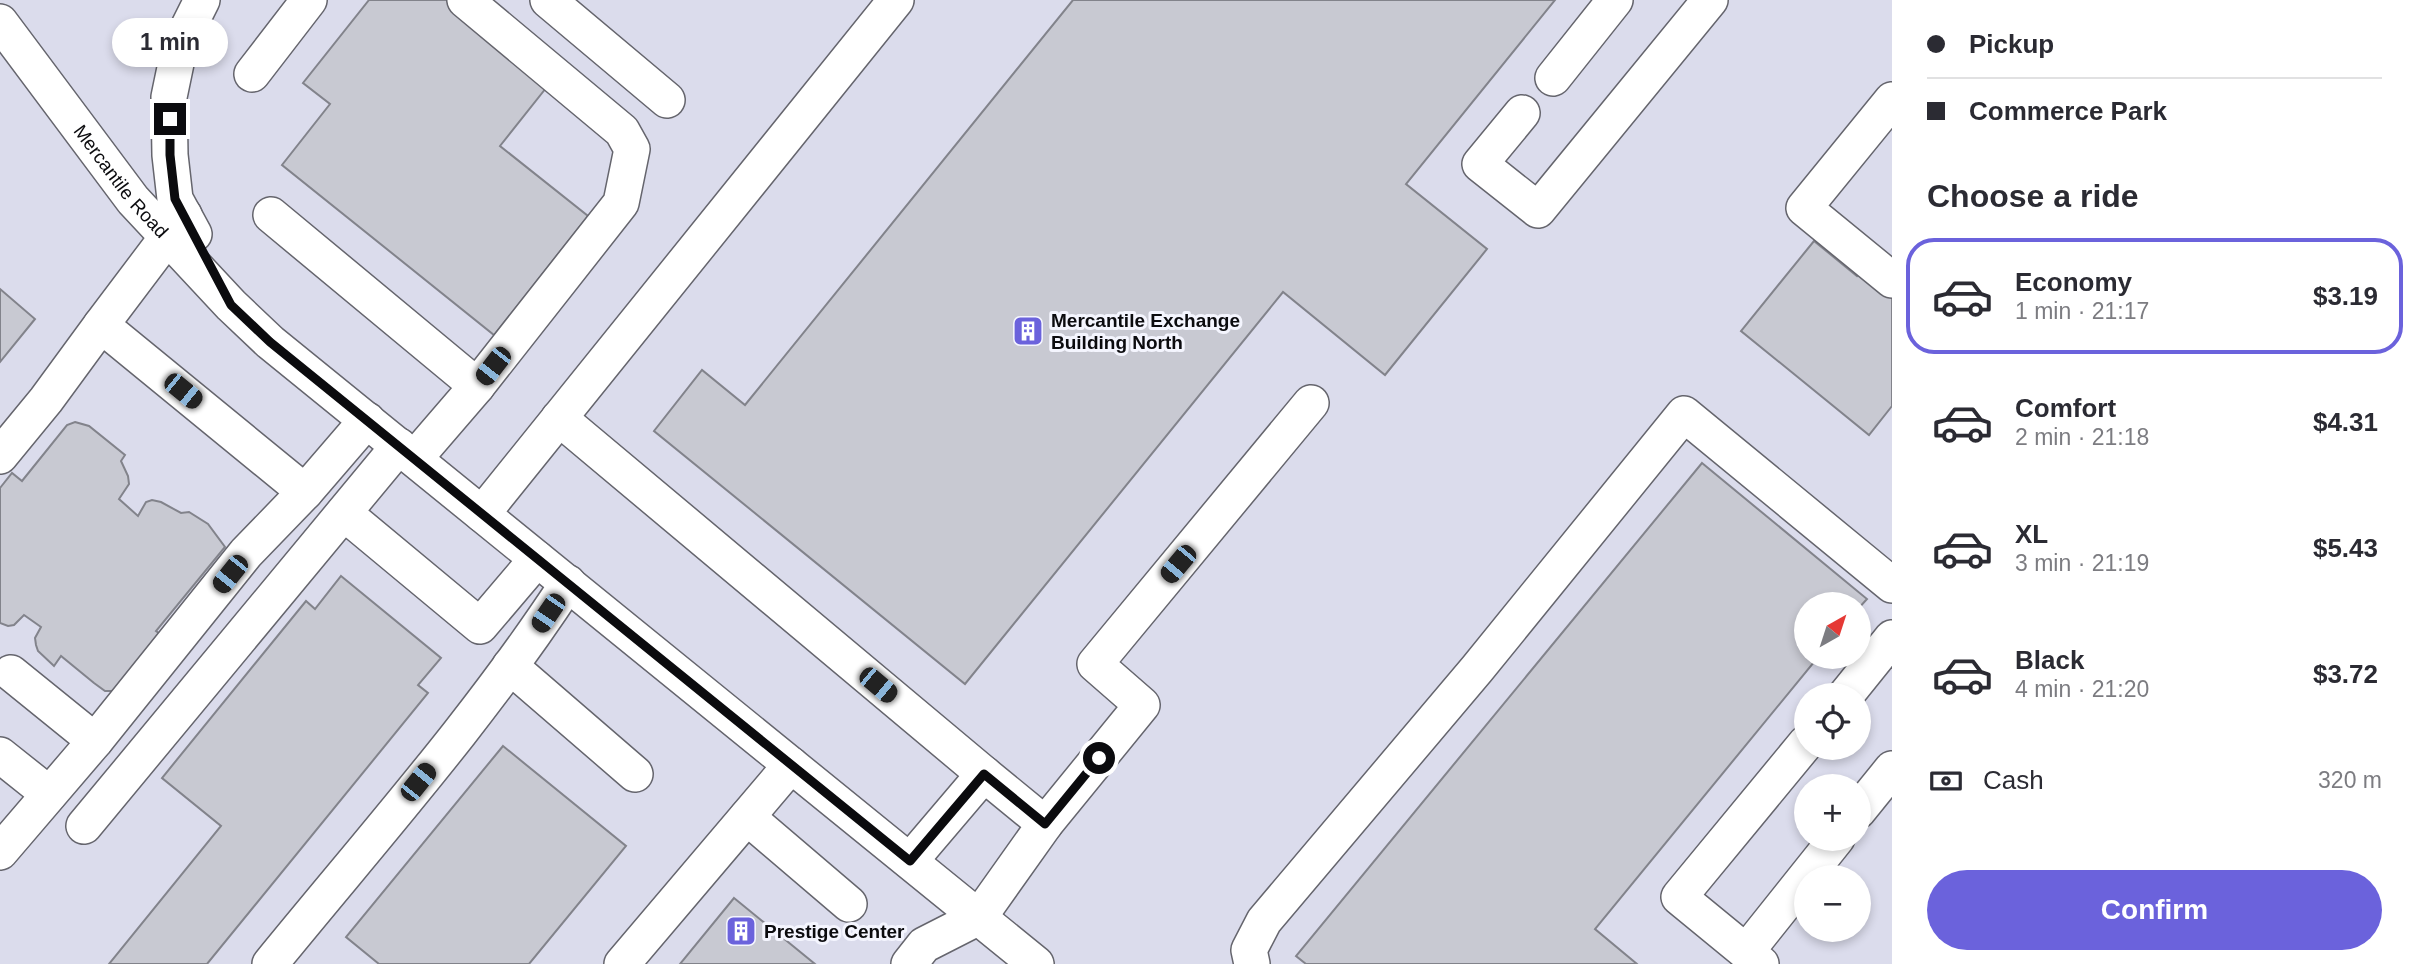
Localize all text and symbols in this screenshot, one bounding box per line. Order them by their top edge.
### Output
callout: 1 min [112,18,228,66]
text: 1 min [140,29,200,55]
text: Pickup [1969,29,2054,59]
text: Commerce Park [1969,96,2167,126]
route end [154,103,186,135]
street label: Mercantile Road [70,120,173,242]
text: Choose a ride [1927,178,2139,214]
icon: car [1931,265,1994,328]
text: Economy [2015,267,2132,297]
text: $3.19 [2313,281,2378,311]
text: 1 min · 21:17 [2015,298,2149,324]
place label: Mercantile Exchange Building North [1051,310,1240,353]
building icon: Mercantile Exchange Building North [1011,314,1045,348]
car [472,343,515,389]
car [161,370,206,412]
icon: car [1931,391,1994,454]
text: Comfort [2015,393,2116,423]
text: $4.31 [2313,407,2378,437]
text: 2 min · 21:18 [2015,424,2149,450]
icon: car [1931,517,1994,580]
text: XL [2015,519,2048,549]
text: $5.43 [2313,533,2378,563]
car [1157,541,1200,587]
text: 3 min · 21:19 [2015,550,2149,576]
car [209,551,252,597]
car [528,590,569,636]
north arrow [1794,592,1871,668]
map controls [1794,592,1871,942]
icon: car [1931,643,1994,706]
text: Black [2015,645,2084,675]
text: $3.72 [2313,659,2378,689]
car [856,663,901,707]
text: 4 min · 21:20 [2015,676,2149,702]
button: locate [1794,683,1871,760]
route start [1083,742,1115,774]
car [397,759,440,805]
icon: cash [1927,762,1965,800]
text: Cash [1983,765,2044,795]
text: 320 m [2318,767,2382,793]
button: + [1794,774,1871,851]
button: − [1794,865,1871,942]
button: Confirm [1927,870,2382,950]
building icon: Prestige Center [724,914,758,948]
place label: Prestige Center [764,921,905,942]

